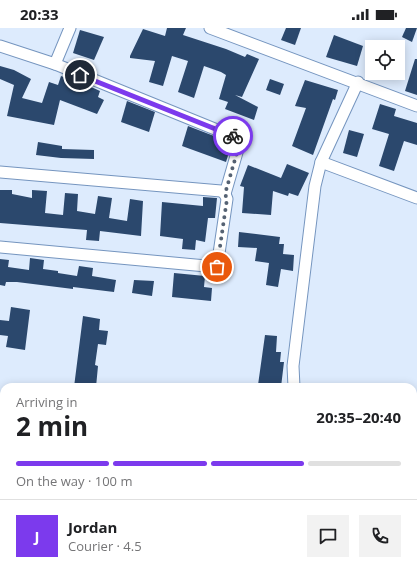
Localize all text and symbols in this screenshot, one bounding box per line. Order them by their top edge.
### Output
text: 20:33 [20,4,59,24]
map controls [365,40,405,80]
button: locate [365,40,405,80]
pin [63,58,97,92]
icon: home [69,64,91,86]
courier [213,116,253,156]
icon: bike [222,125,244,147]
pin [200,250,234,284]
icon: bag [206,256,228,278]
text: Arriving in [16,393,78,411]
text: 20:35–20:40 [316,407,401,427]
text: 2 min [16,408,88,444]
text: On the way · 100 m [16,472,132,490]
button: chat [307,515,349,557]
button: phone [359,515,401,557]
text: Jordan [68,517,117,537]
text: J [35,526,39,546]
text: Courier · 4.5 [68,537,142,555]

